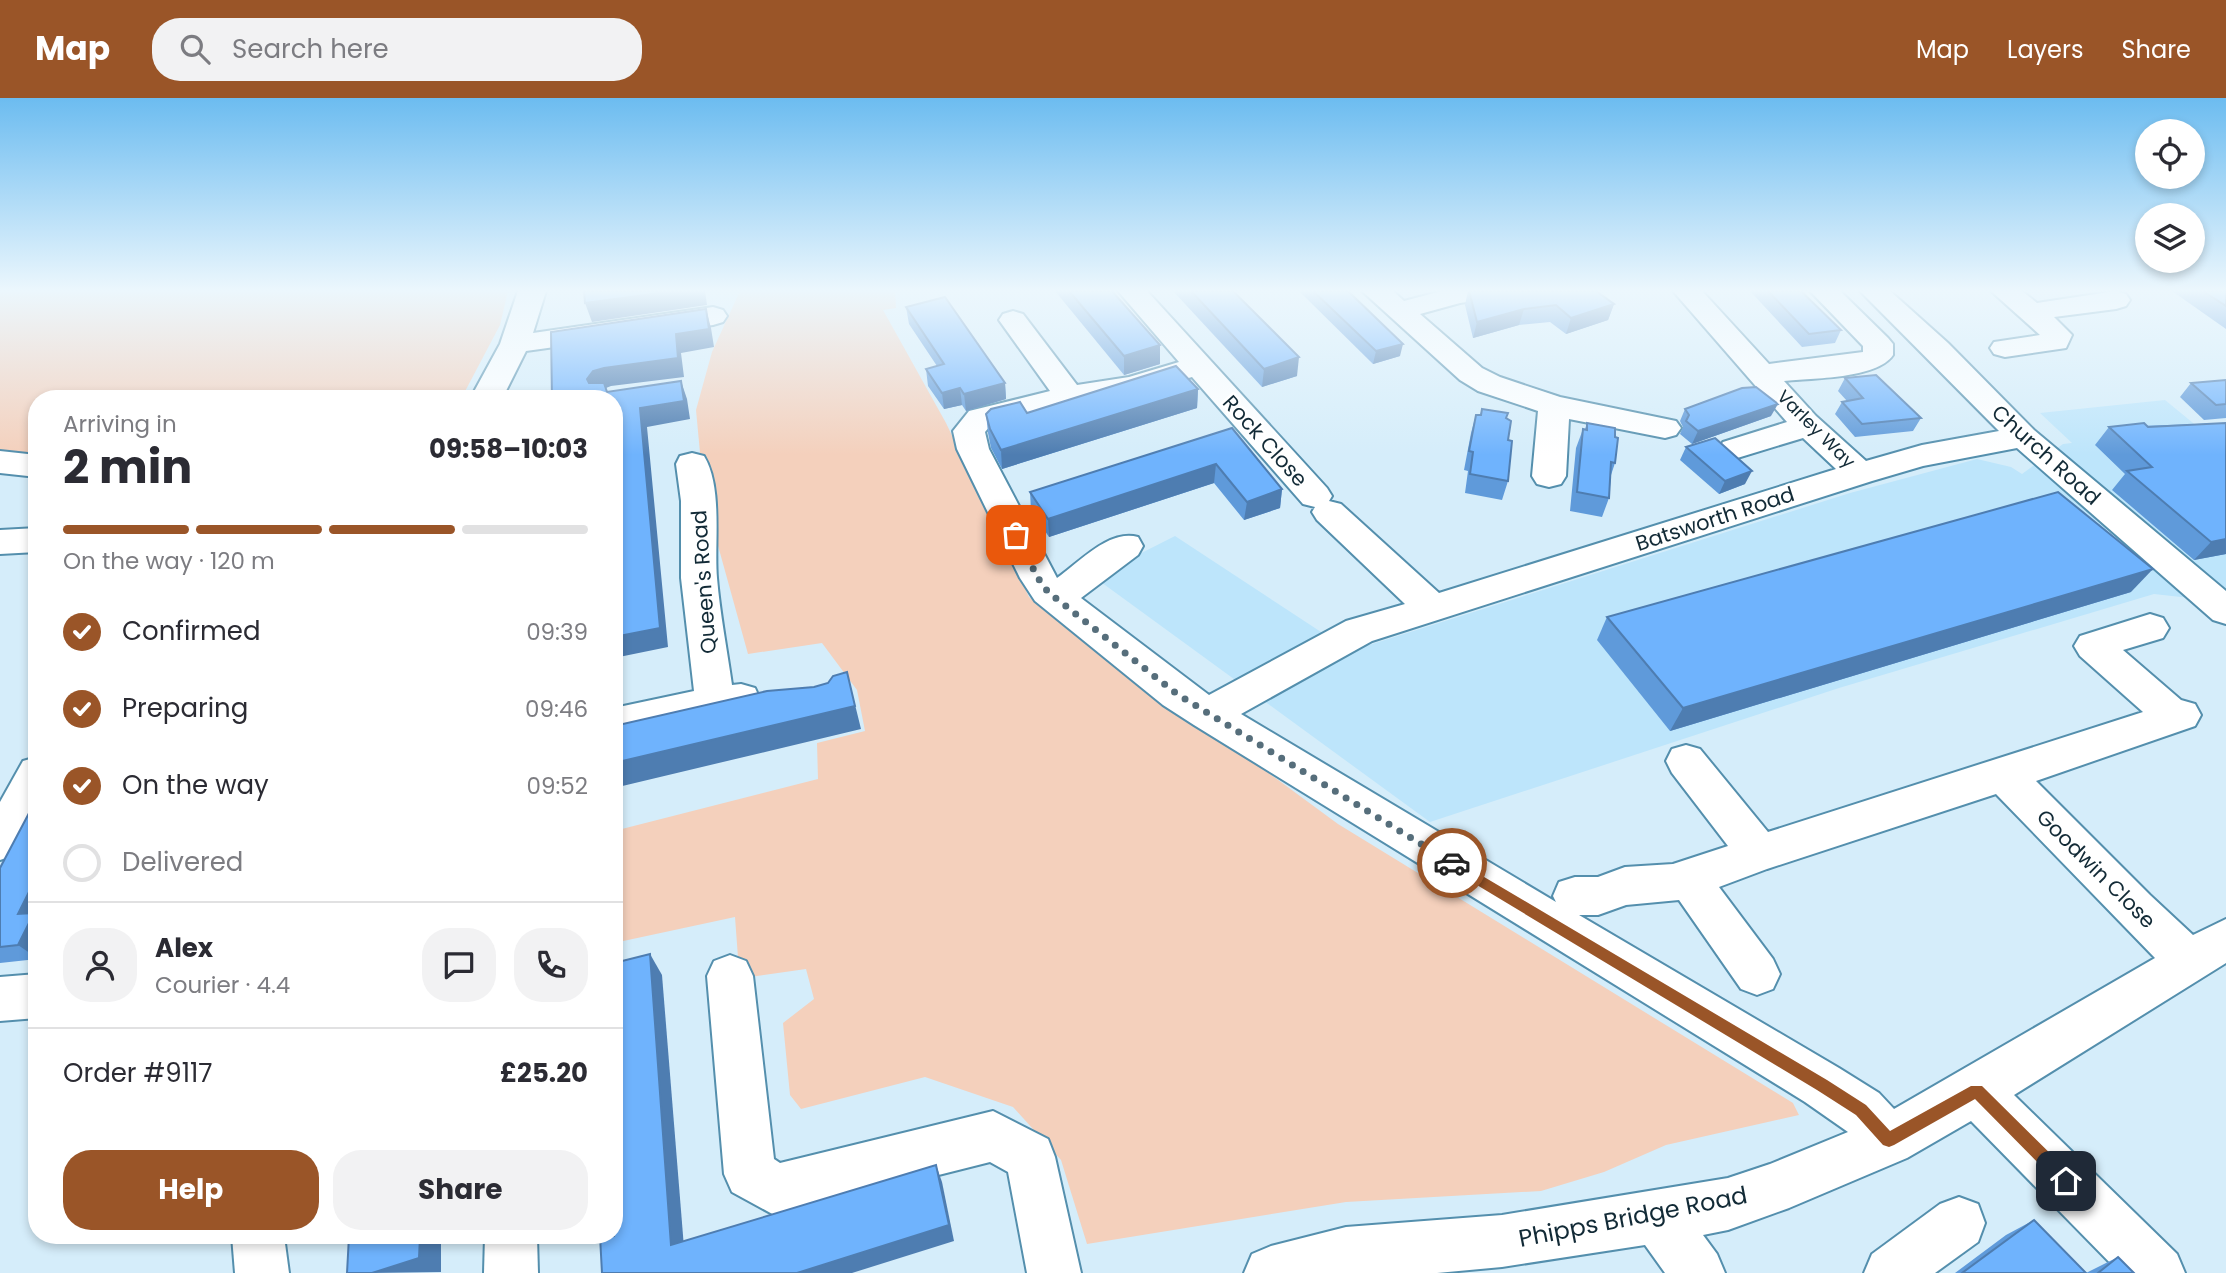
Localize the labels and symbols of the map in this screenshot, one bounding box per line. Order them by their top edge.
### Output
street label: Varley Way [1772,384,1861,473]
street label: Rock Close [1216,389,1314,493]
street label: Church Road [1986,398,2107,511]
street label: Batsworth Road [1632,479,1798,558]
pin [986,505,1046,565]
street label: Queen's Road [684,509,723,655]
street label: Goodwin Close [2030,803,2162,935]
courier [1417,828,1487,898]
pin [2036,1151,2096,1211]
street label: Phipps Bridge Road [1516,1178,1750,1255]

